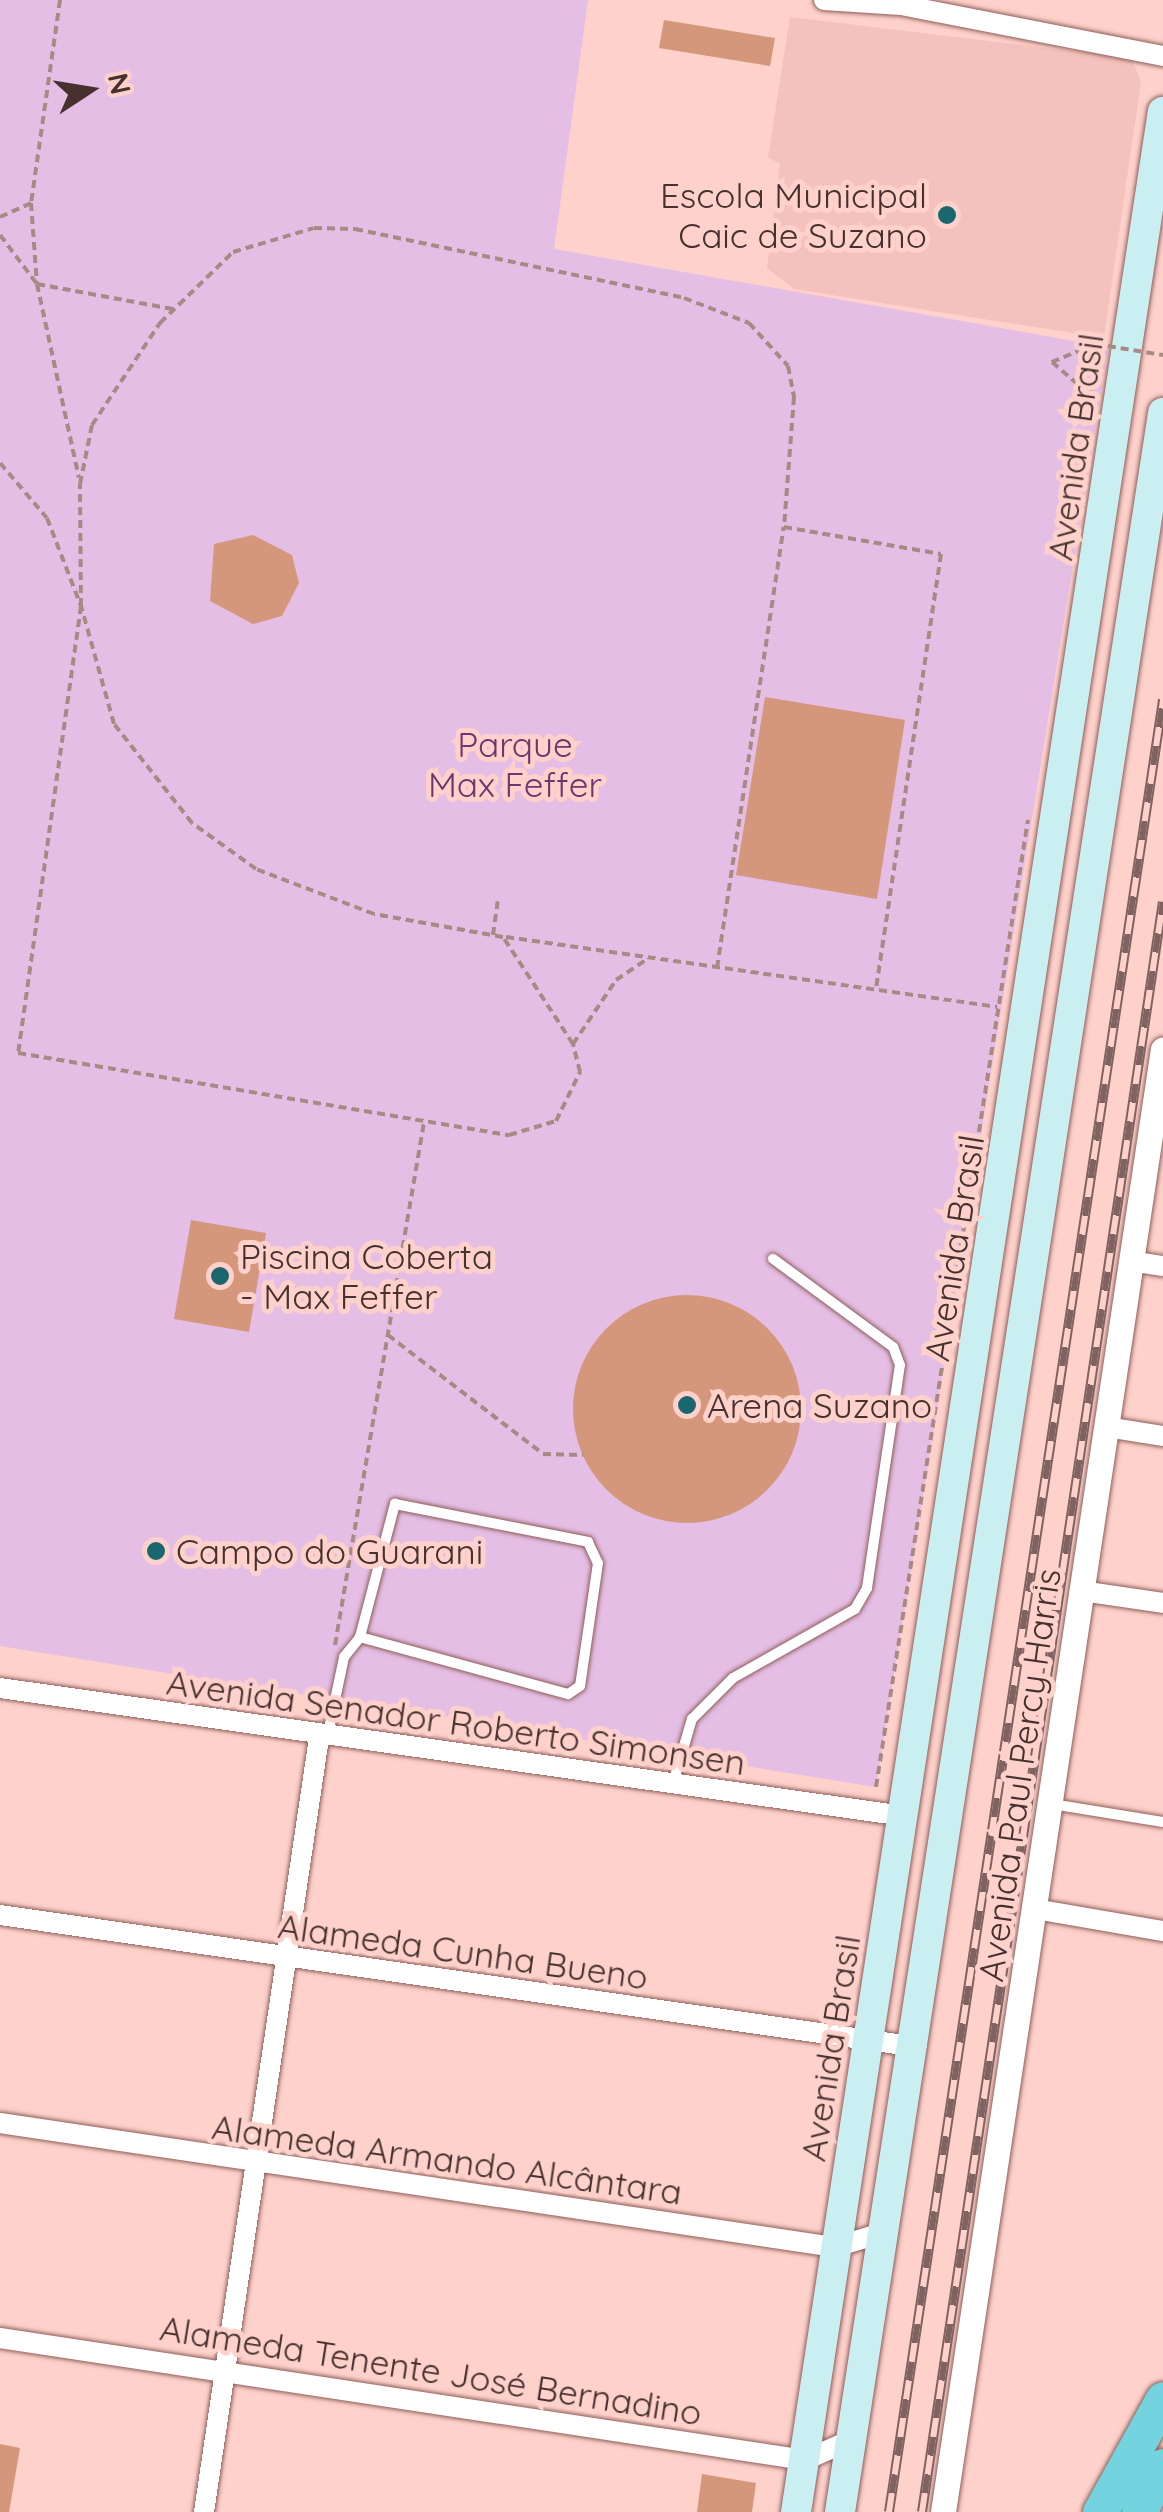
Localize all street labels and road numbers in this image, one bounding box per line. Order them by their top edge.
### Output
street label: Avenida Brasil [1038,331,1112,563]
street label: Avenida Brasil [915,1132,993,1364]
street label: Avenida Paul Percy Harris [969,1566,1069,1984]
street label: Avenida Senador Roberto Simonsen [164,1661,748,1783]
street label: Alameda Cunha Bueno [275,1904,651,1998]
street label: Avenida Brasil [791,1932,869,2164]
street label: Alameda Armando Alcântara [209,2105,685,2213]
street label: Alameda Tenente José Bernadino [157,2306,705,2434]

